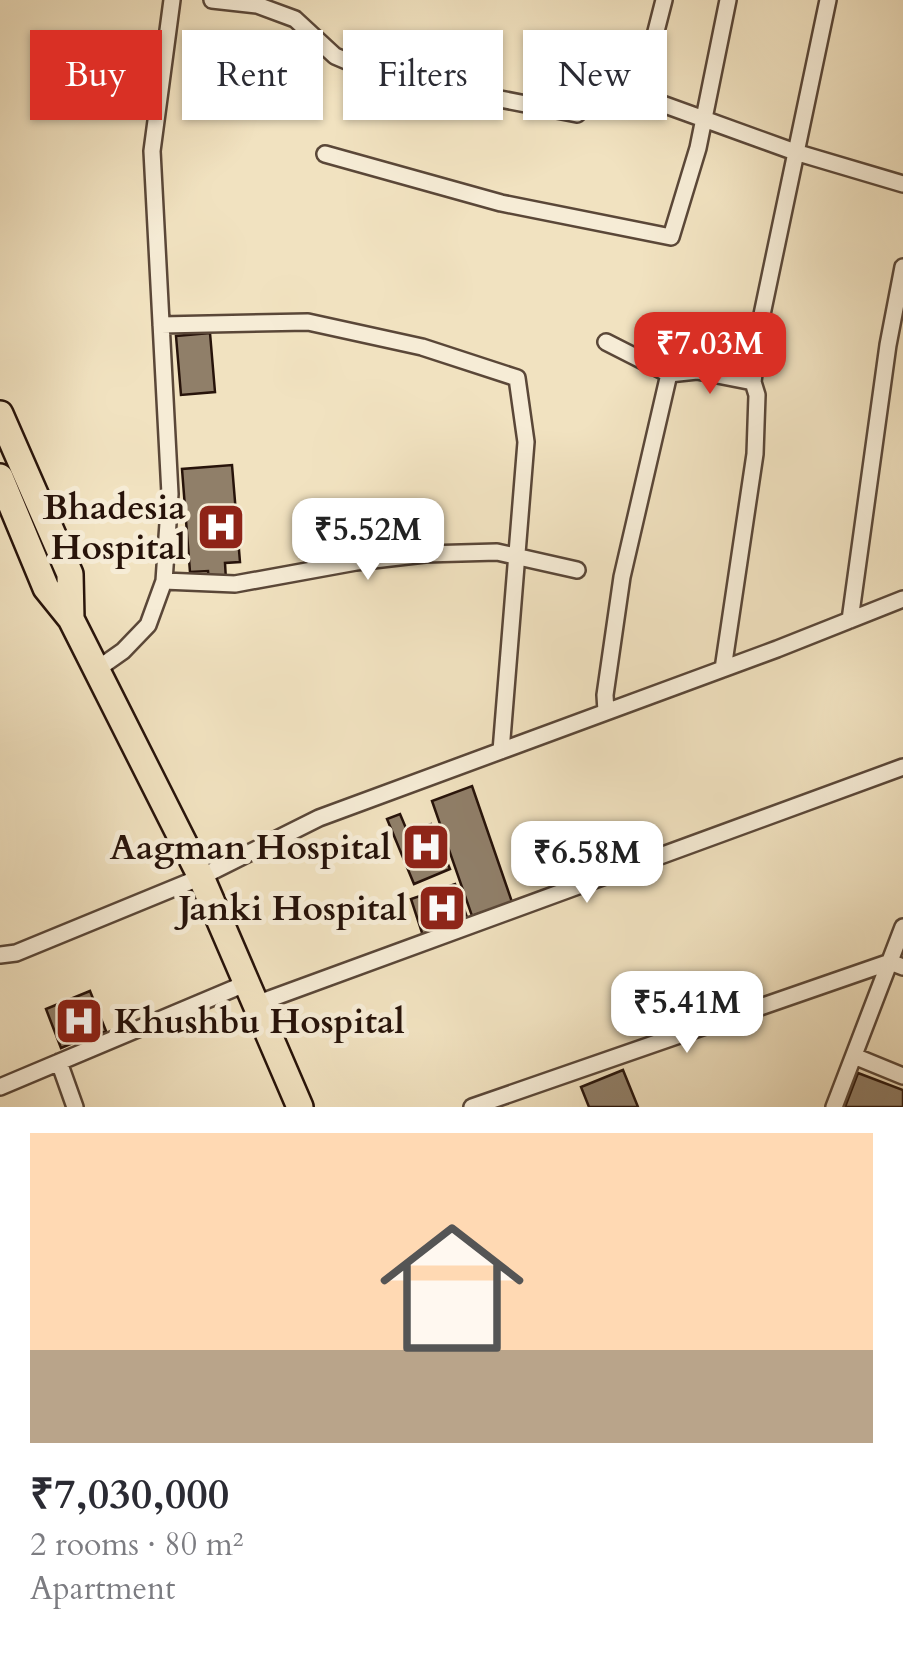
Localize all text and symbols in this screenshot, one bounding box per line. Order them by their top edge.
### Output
chip: Buy [30,30,162,120]
chip: Rent [182,30,323,120]
chip: Filters [343,30,503,120]
chip: New [523,30,667,120]
pin: ₹7.03M [629,312,791,397]
text: ₹7.03M [656,322,764,366]
place label: Bhadesia Hospital [43,484,186,572]
pin: ₹5.52M [287,498,449,583]
hospital icon: Bhadesia Hospital [195,501,247,553]
text: ₹5.52M [314,508,422,552]
hospital icon: Aagman Hospital [400,821,452,873]
pin: ₹6.58M [506,821,668,906]
place label: Aagman Hospital [110,824,391,872]
text: ₹6.58M [533,831,641,875]
hospital icon: Janki Hospital [416,882,468,934]
place label: Janki Hospital [174,885,407,933]
pin: ₹5.41M [606,971,768,1056]
text: ₹5.41M [633,981,741,1025]
hospital icon: Khushbu Hospital [53,995,105,1047]
place label: Khushbu Hospital [114,998,405,1046]
icon: home [362,1198,542,1378]
text: ₹7,030,000 [30,1466,229,1523]
text: 2 rooms · 80 m² [30,1523,243,1567]
text: Apartment [30,1567,175,1611]

